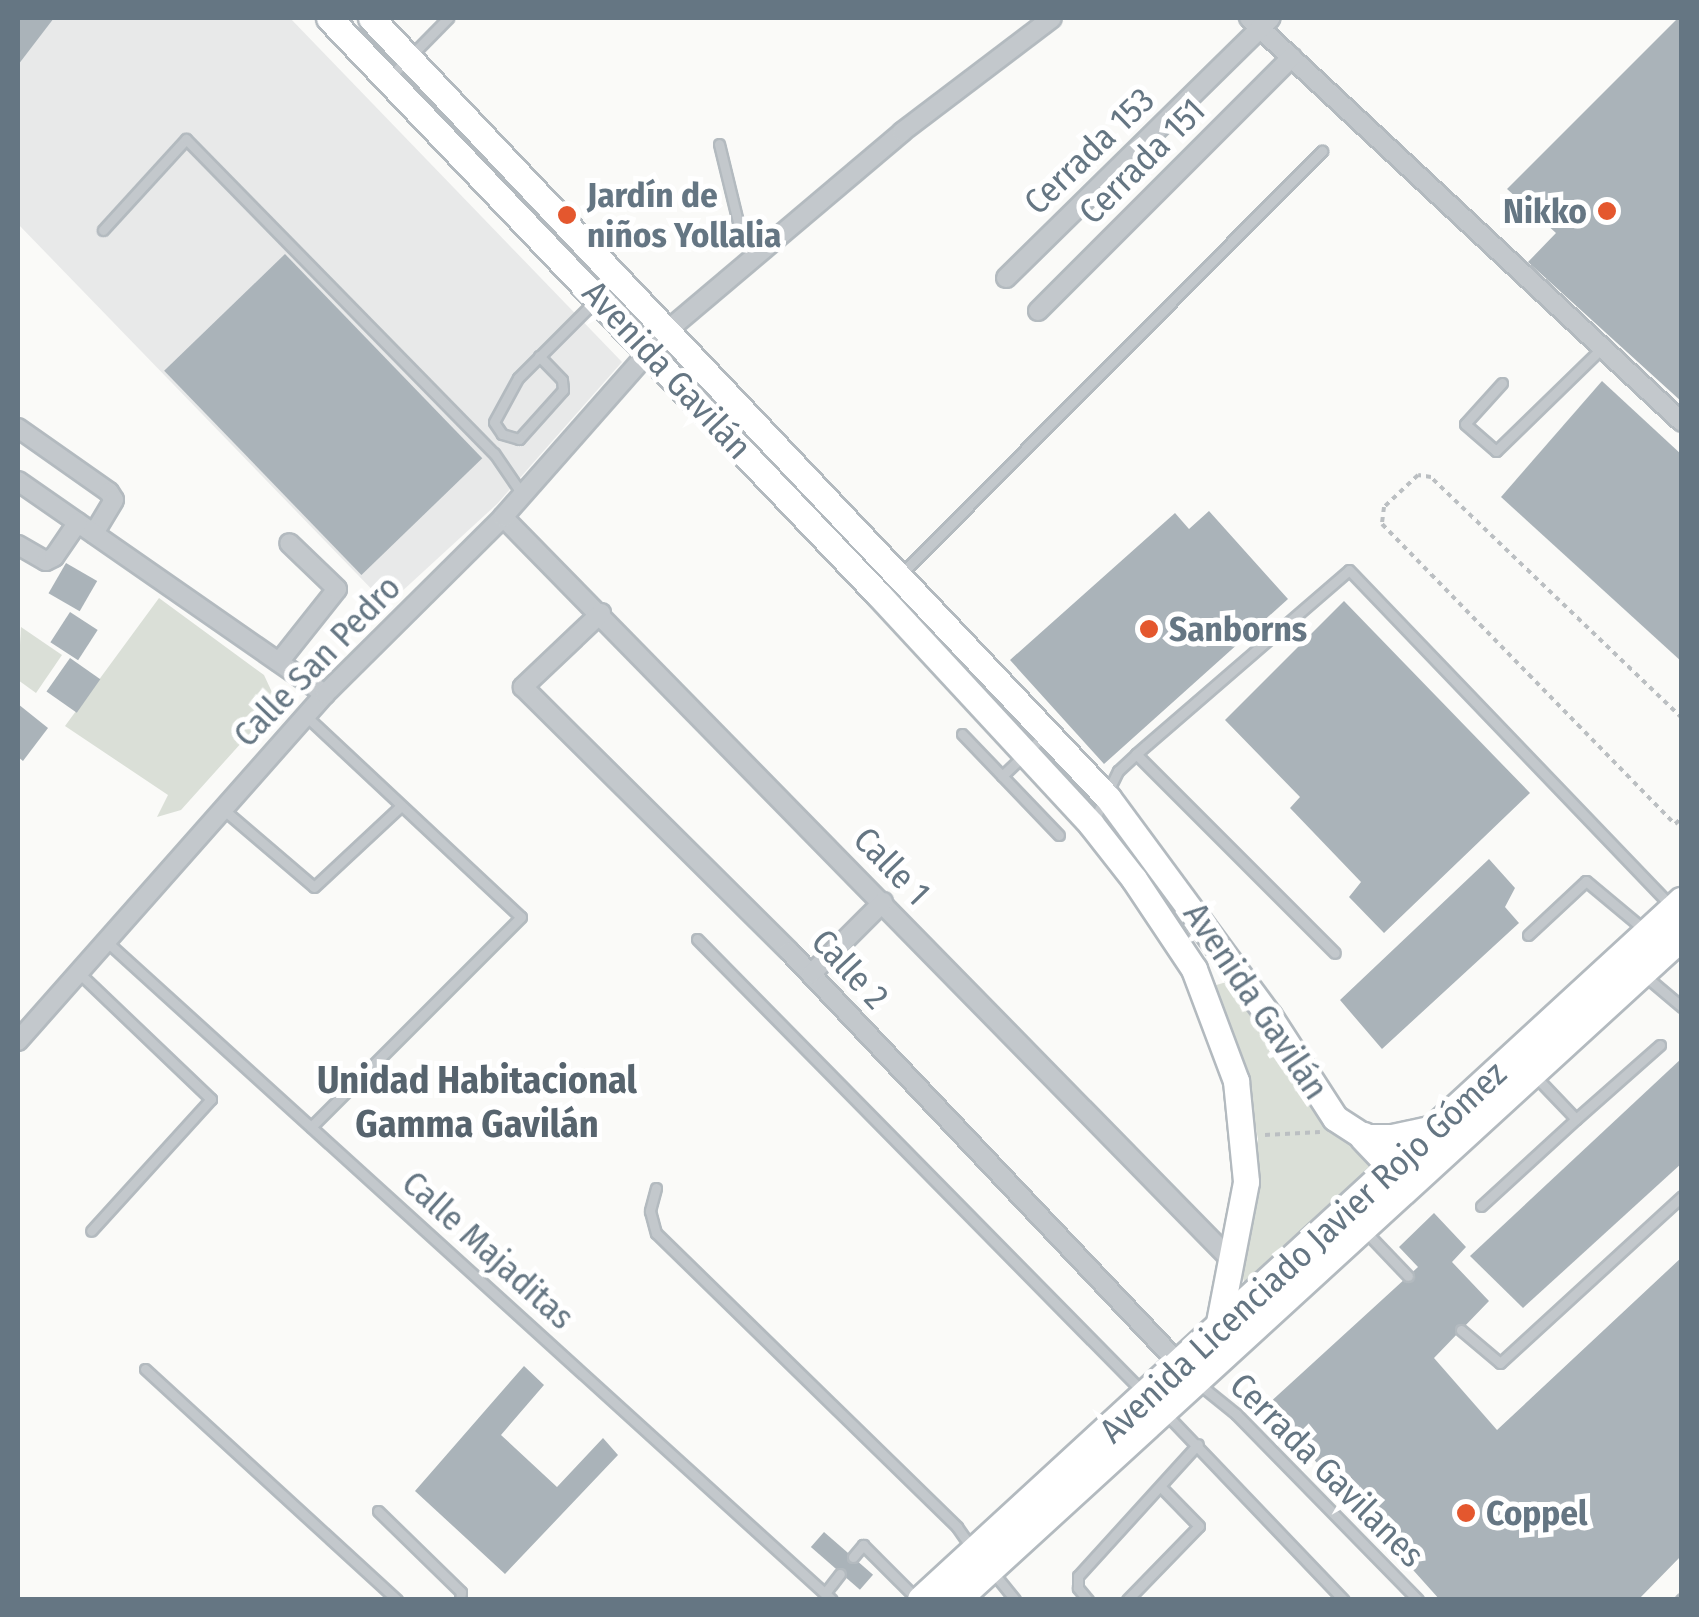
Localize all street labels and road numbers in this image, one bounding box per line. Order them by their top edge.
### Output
street label: Cerrada 153 [1015,79,1163,223]
street label: Cerrada 151 [1070,89,1214,233]
street label: Avenida Gavilán [574,272,760,468]
street label: Calle San Pedro [225,567,409,755]
street label: Calle 1 [845,818,939,914]
street label: Avenida Gavilán [1175,895,1337,1107]
street label: Calle 2 [803,920,897,1018]
street label: Avenida Licenciado Javier Rojo Gómez [1091,1052,1515,1452]
street label: Calle Majaditas [394,1162,582,1338]
street label: Cerrada Gavilanes [1221,1364,1433,1576]

